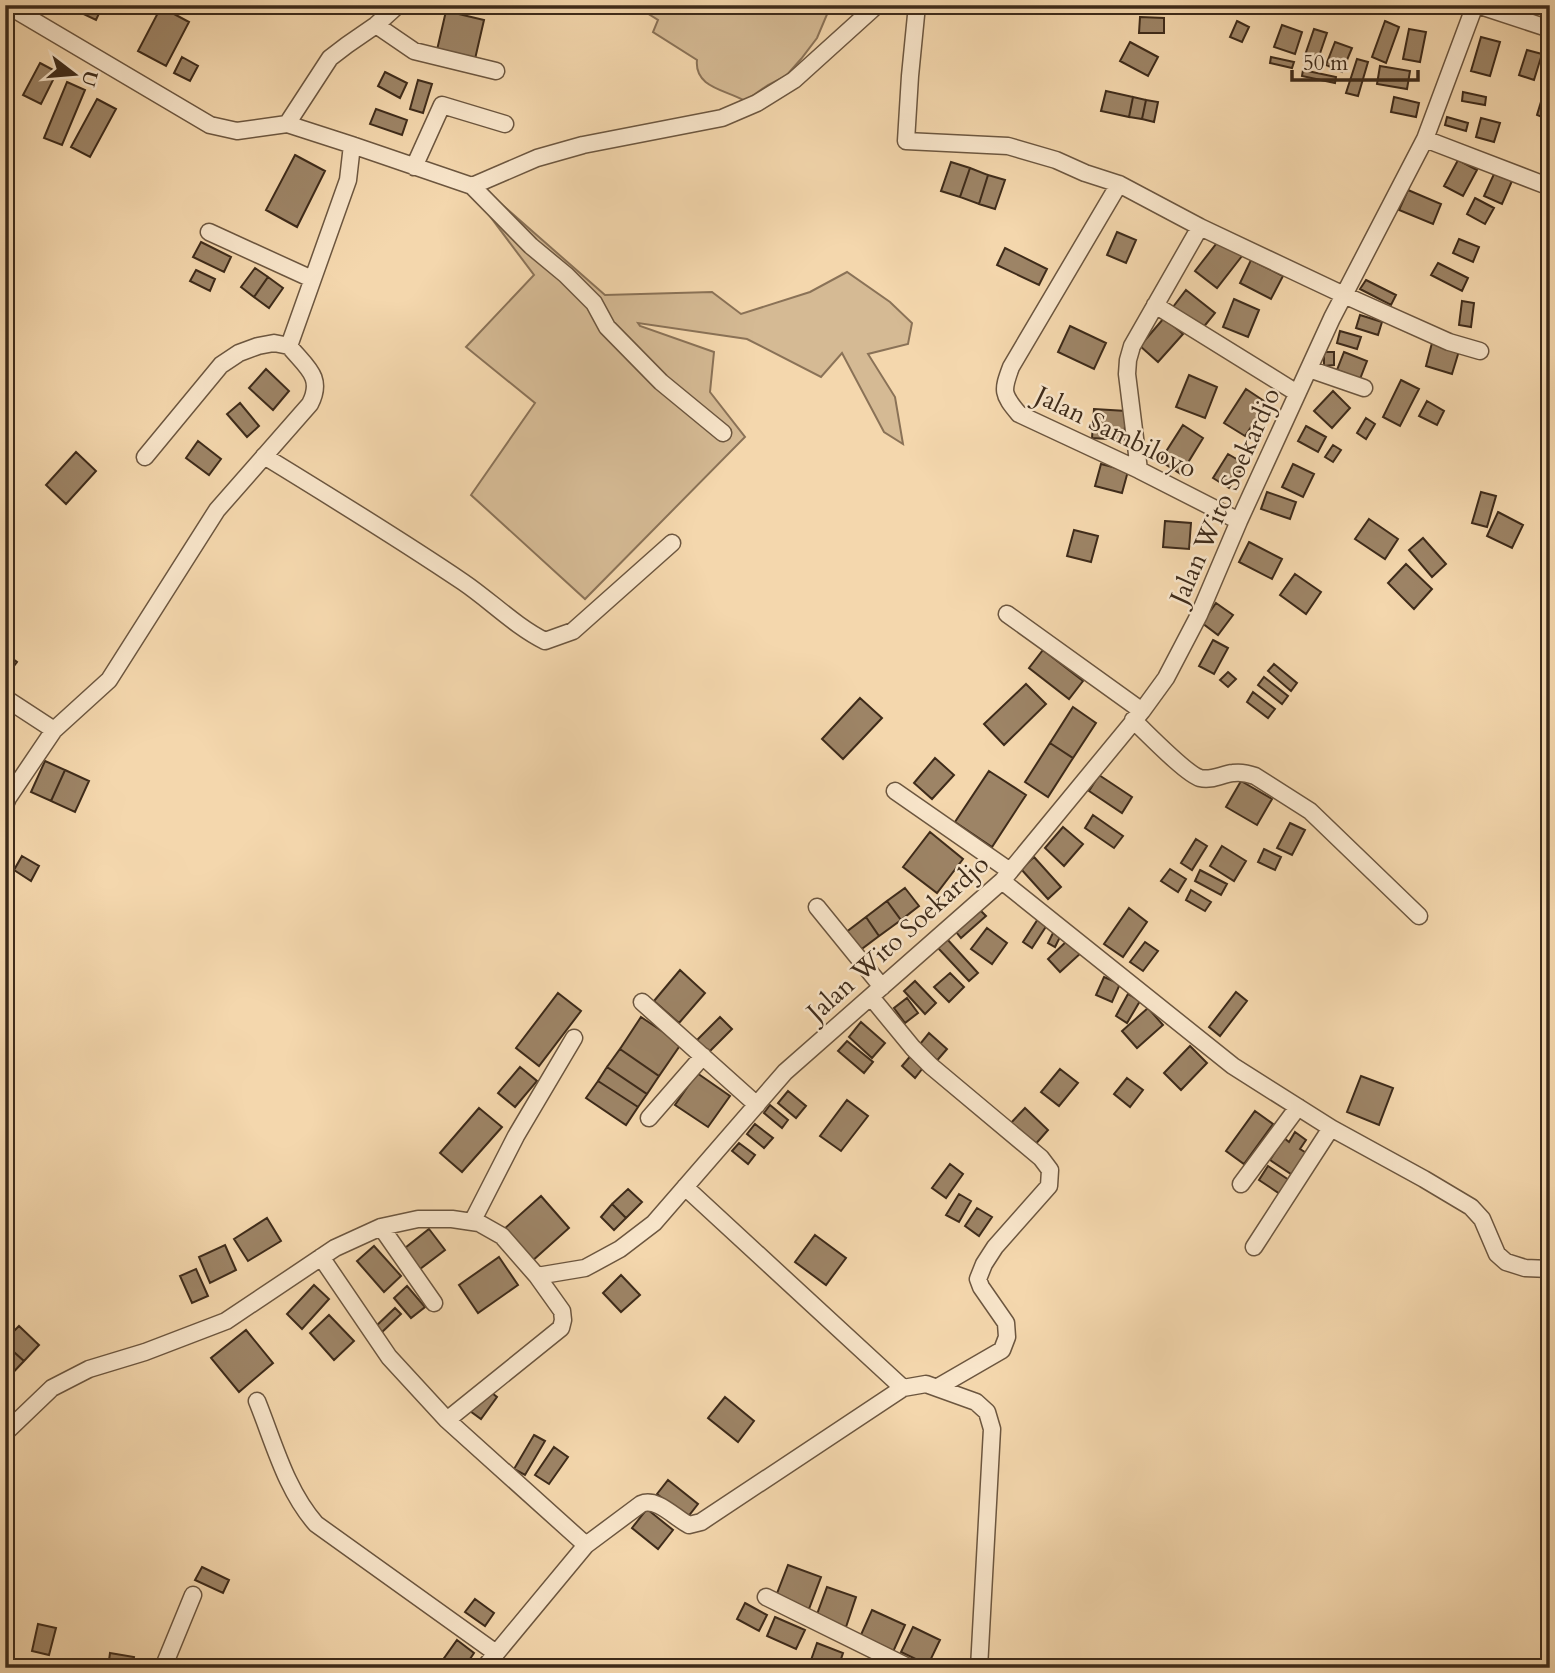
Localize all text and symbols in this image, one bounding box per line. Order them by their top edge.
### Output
north arrow [38,38,108,108]
scale bar [1292,38,1418,82]
text: 50 m [1303,49,1348,78]
text: U [75,67,104,90]
street label: Jalan Sambiloyo [1026,376,1203,486]
street label: Jalan Wito Soekardjo [1160,382,1289,614]
street label: Jalan Wito Soekardjo [796,847,997,1032]

